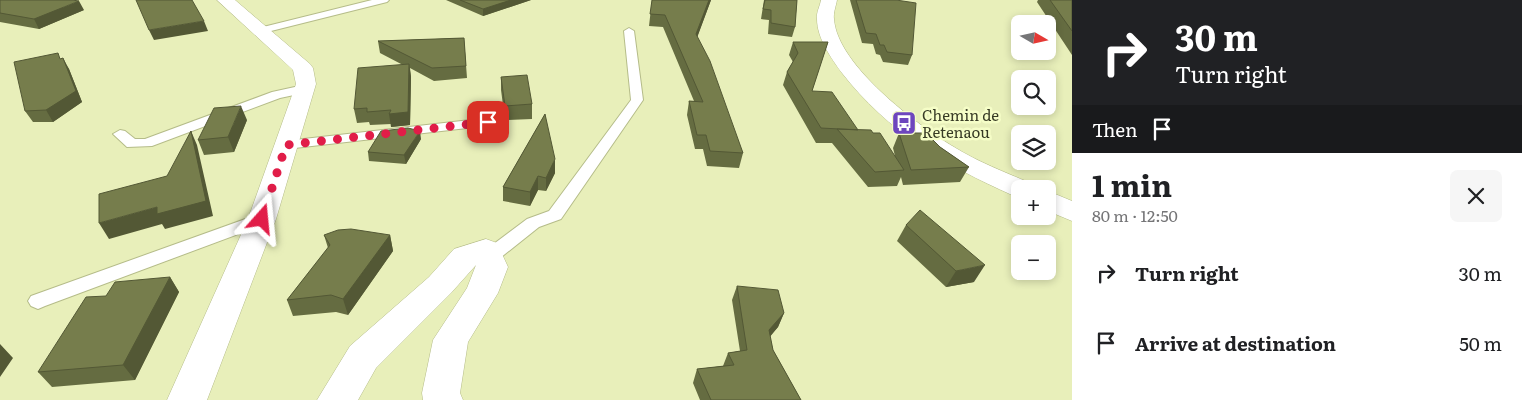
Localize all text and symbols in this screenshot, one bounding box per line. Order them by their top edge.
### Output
text: 30 m [1175,10,1258,62]
north arrow [1011,15,1056,60]
map controls [1011,15,1056,280]
icon: right [1092,20,1157,85]
text: Turn right [1175,57,1287,90]
button: search [1011,70,1056,115]
pin [467,101,509,143]
place label: Chemin de Retenaou [922,103,999,143]
icon: arrive [474,108,502,136]
bus stop icon: Chemin de Retenaou [891,110,917,136]
text: Then [1092,115,1138,143]
icon: arrive [1148,115,1176,143]
button: layers [1011,125,1056,170]
text: 1 min [1092,162,1172,206]
button: close [1450,170,1502,222]
button: + [1011,180,1056,225]
position arrow [235,192,287,244]
text: 80 m · 12:50 [1092,203,1178,227]
button: − [1011,235,1056,280]
icon: right [1092,259,1120,287]
text: Turn right [1135,259,1239,287]
text: 30 m [1458,259,1502,287]
icon: arrive [1092,329,1120,357]
text: Arrive at destination [1135,329,1336,357]
text: 50 m [1459,329,1502,357]

